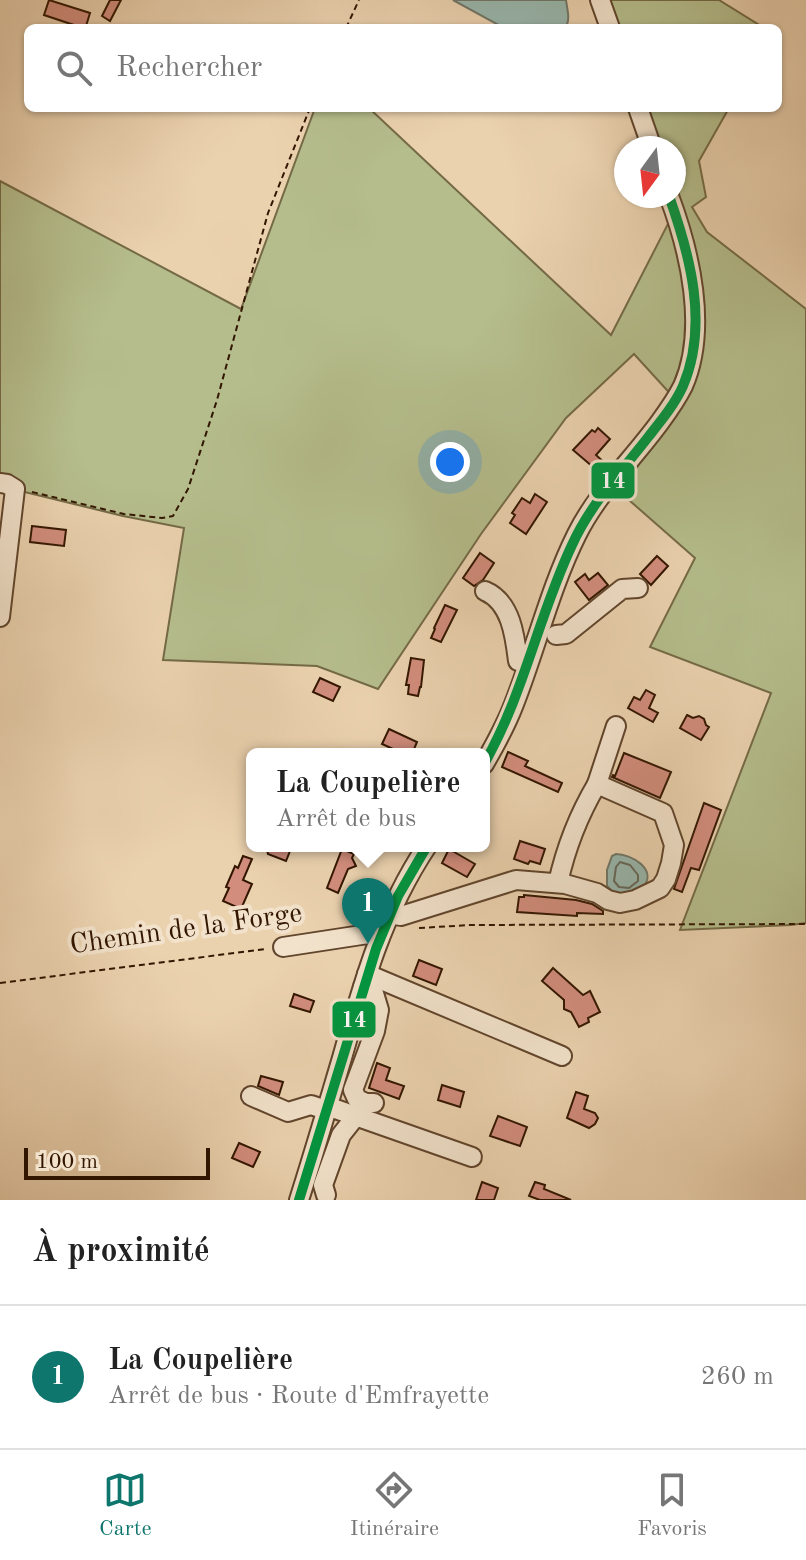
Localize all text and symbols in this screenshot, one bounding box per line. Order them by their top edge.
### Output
search box [24,24,782,112]
icon: search [52,46,96,90]
text: Rechercher [116,53,262,83]
north arrow [614,136,686,208]
your location [430,442,470,482]
line badge: 14 [590,461,636,500]
text: 14 [600,471,626,493]
popup [246,748,490,852]
text: La Coupelière [275,769,461,799]
text: Arrêt de bus [275,806,416,832]
pin: 1 [342,878,394,944]
street label: Chemin de la Forge [68,900,304,960]
line badge: 14 [331,1000,377,1039]
text: 14 [341,1010,367,1032]
scale bar [24,1144,210,1180]
text: 100 m [36,1151,98,1173]
text: À proximité [32,1235,210,1269]
text: La Coupelière [108,1346,293,1376]
text: 1 [50,1364,66,1390]
text: 260 m [701,1364,774,1390]
text: Arrêt de bus · Route d'Emfrayette [108,1383,489,1409]
tab: Carte [99,1468,152,1543]
tab: Itinéraire [350,1468,439,1543]
tab: Favoris [637,1468,707,1543]

